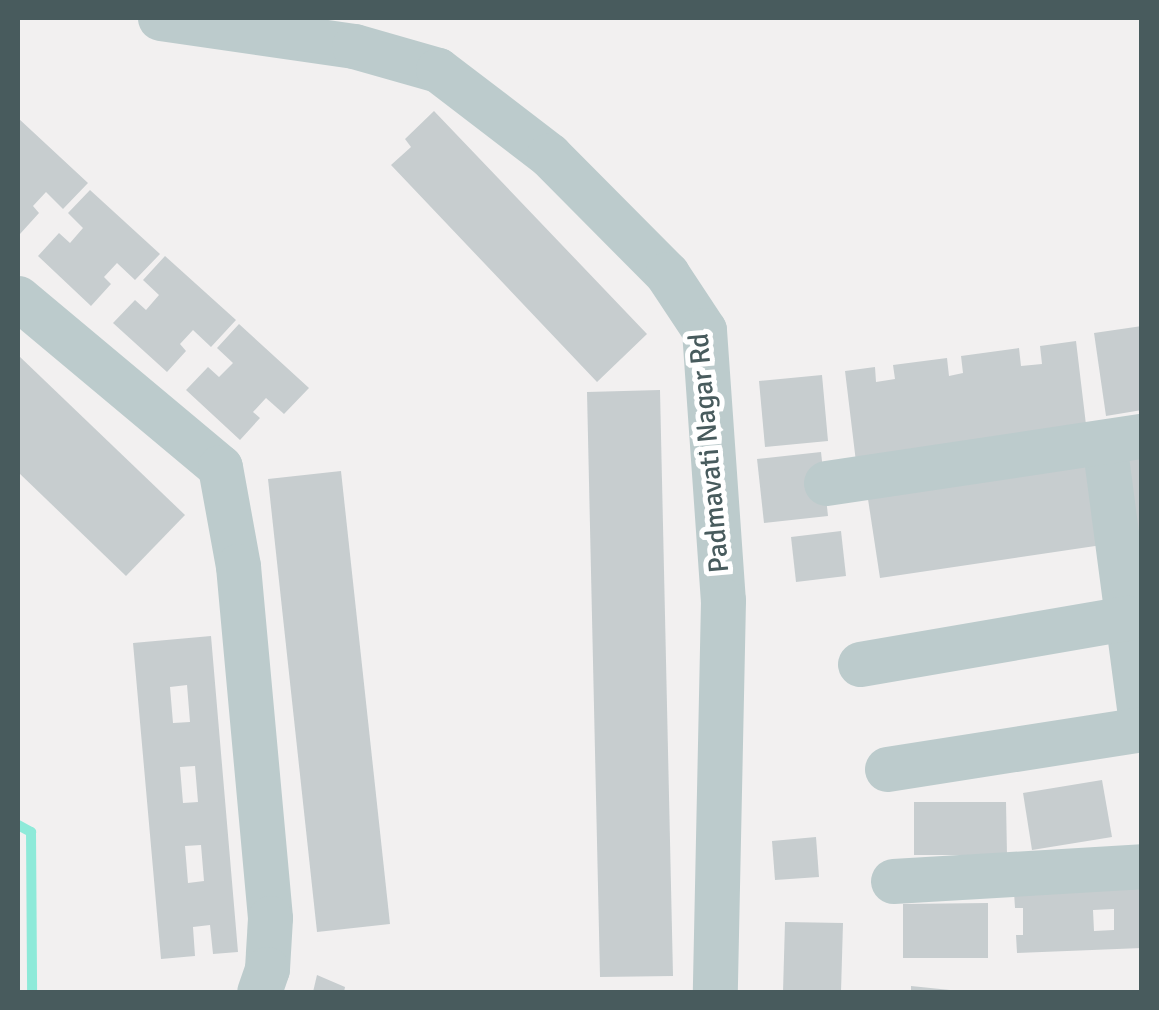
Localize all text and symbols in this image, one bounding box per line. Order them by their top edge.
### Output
street label: Padmavati Nagar Rd [682,332,736,574]

